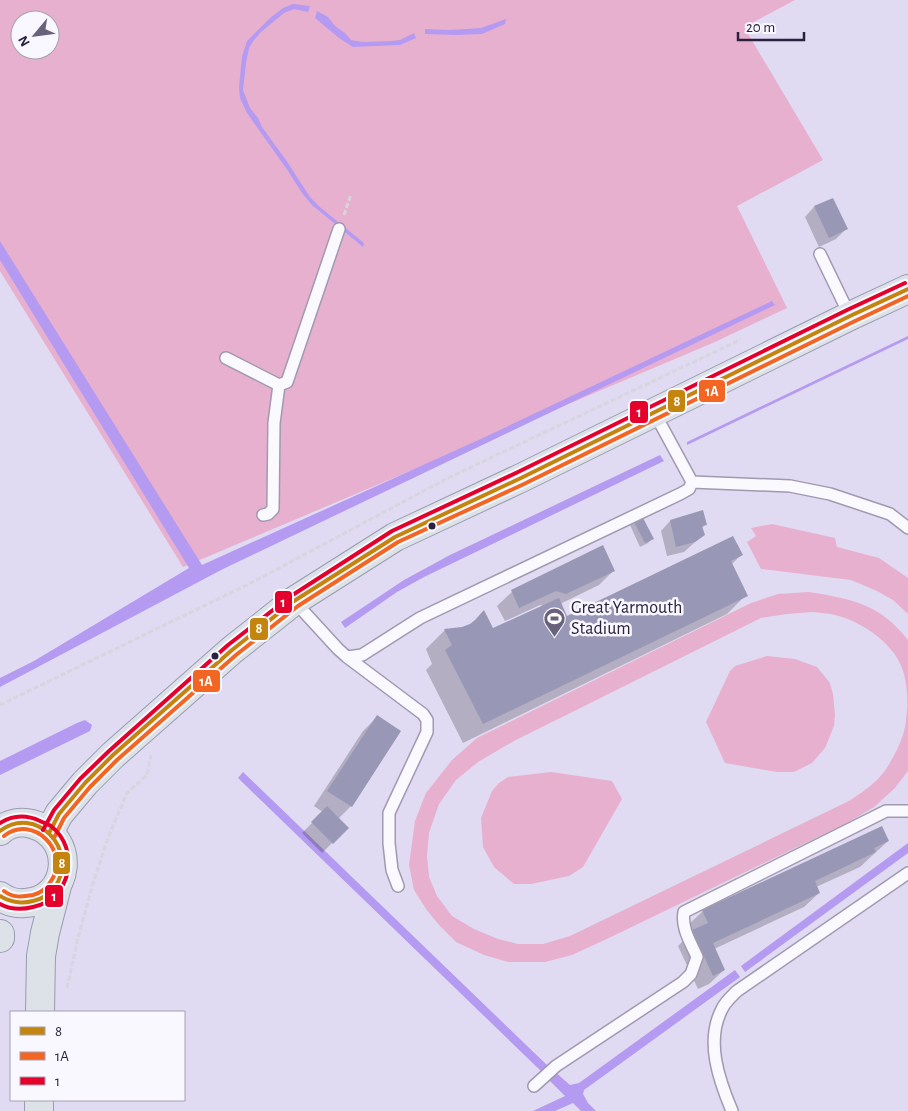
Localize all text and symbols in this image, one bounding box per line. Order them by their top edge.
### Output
north arrow [10,10,60,60]
scale bar [738,10,804,42]
text: 20 m [746,20,775,35]
text: N [16,33,33,48]
line badge: 1A [698,379,726,403]
text: 1A [705,385,719,399]
line badge: 8 [667,389,686,413]
text: 8 [674,395,681,409]
line badge: 1 [629,400,649,424]
text: 1 [636,406,642,420]
unlabelled marker [427,521,437,531]
line badge: 1 [274,590,293,614]
text: 1 [280,596,286,610]
place label: Great Yarmouth Stadium [571,599,682,638]
sports icon: Great Yarmouth Stadium [543,606,567,637]
line badge: 8 [249,617,269,641]
text: 8 [256,622,263,636]
unlabelled marker [210,651,220,661]
line badge: 1A [192,669,221,693]
text: 1A [199,675,213,689]
line badge: 8 [52,851,71,875]
text: 8 [59,857,66,871]
line badge: 1 [44,884,64,908]
text: 1 [51,890,57,904]
legend [10,1011,185,1101]
text: 8 [55,1024,62,1039]
text: 1A [55,1049,69,1064]
text: 1 [55,1074,60,1089]

